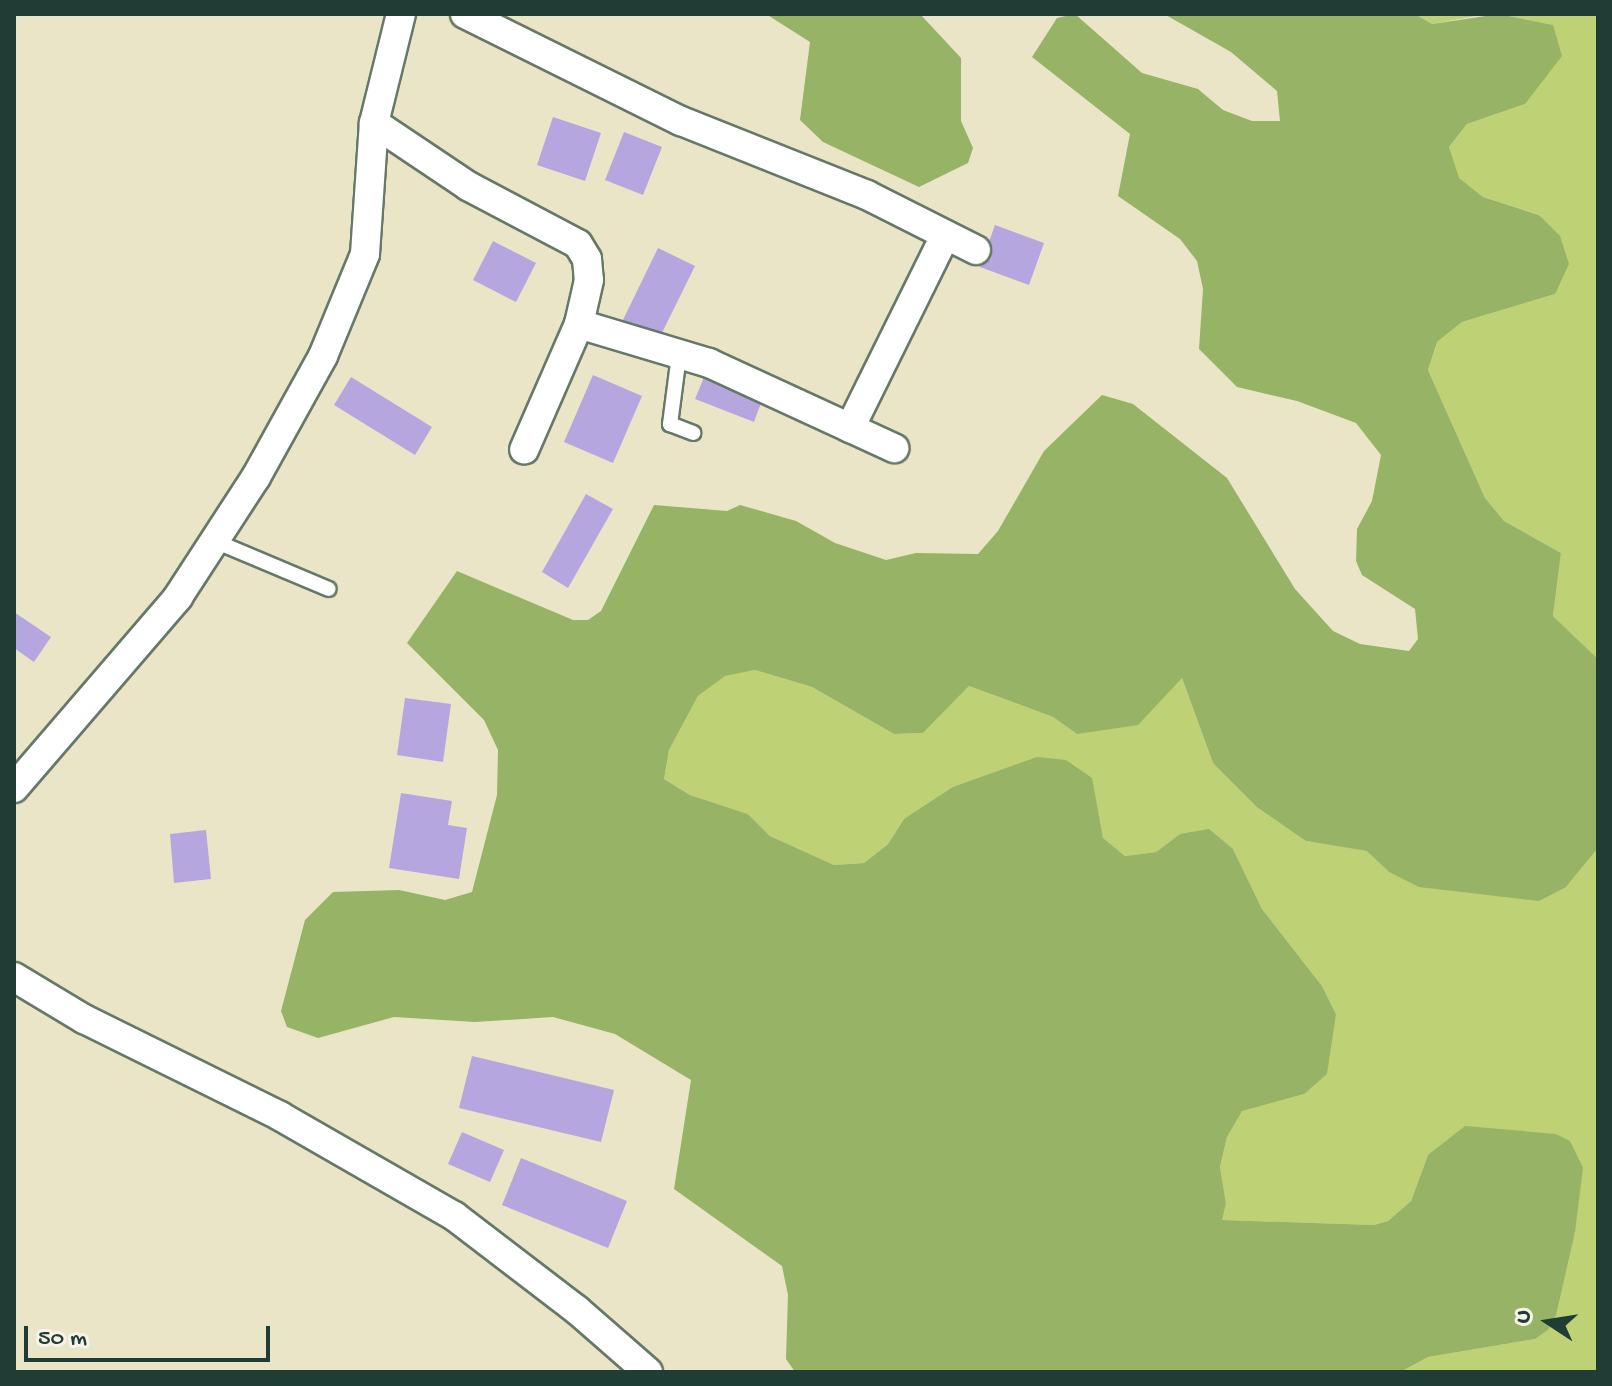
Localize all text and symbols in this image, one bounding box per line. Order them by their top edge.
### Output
north arrow [1508,1282,1588,1362]
text: U [1510,1308,1539,1326]
scale bar [28,1310,274,1360]
text: 50 m [38,1325,87,1354]

